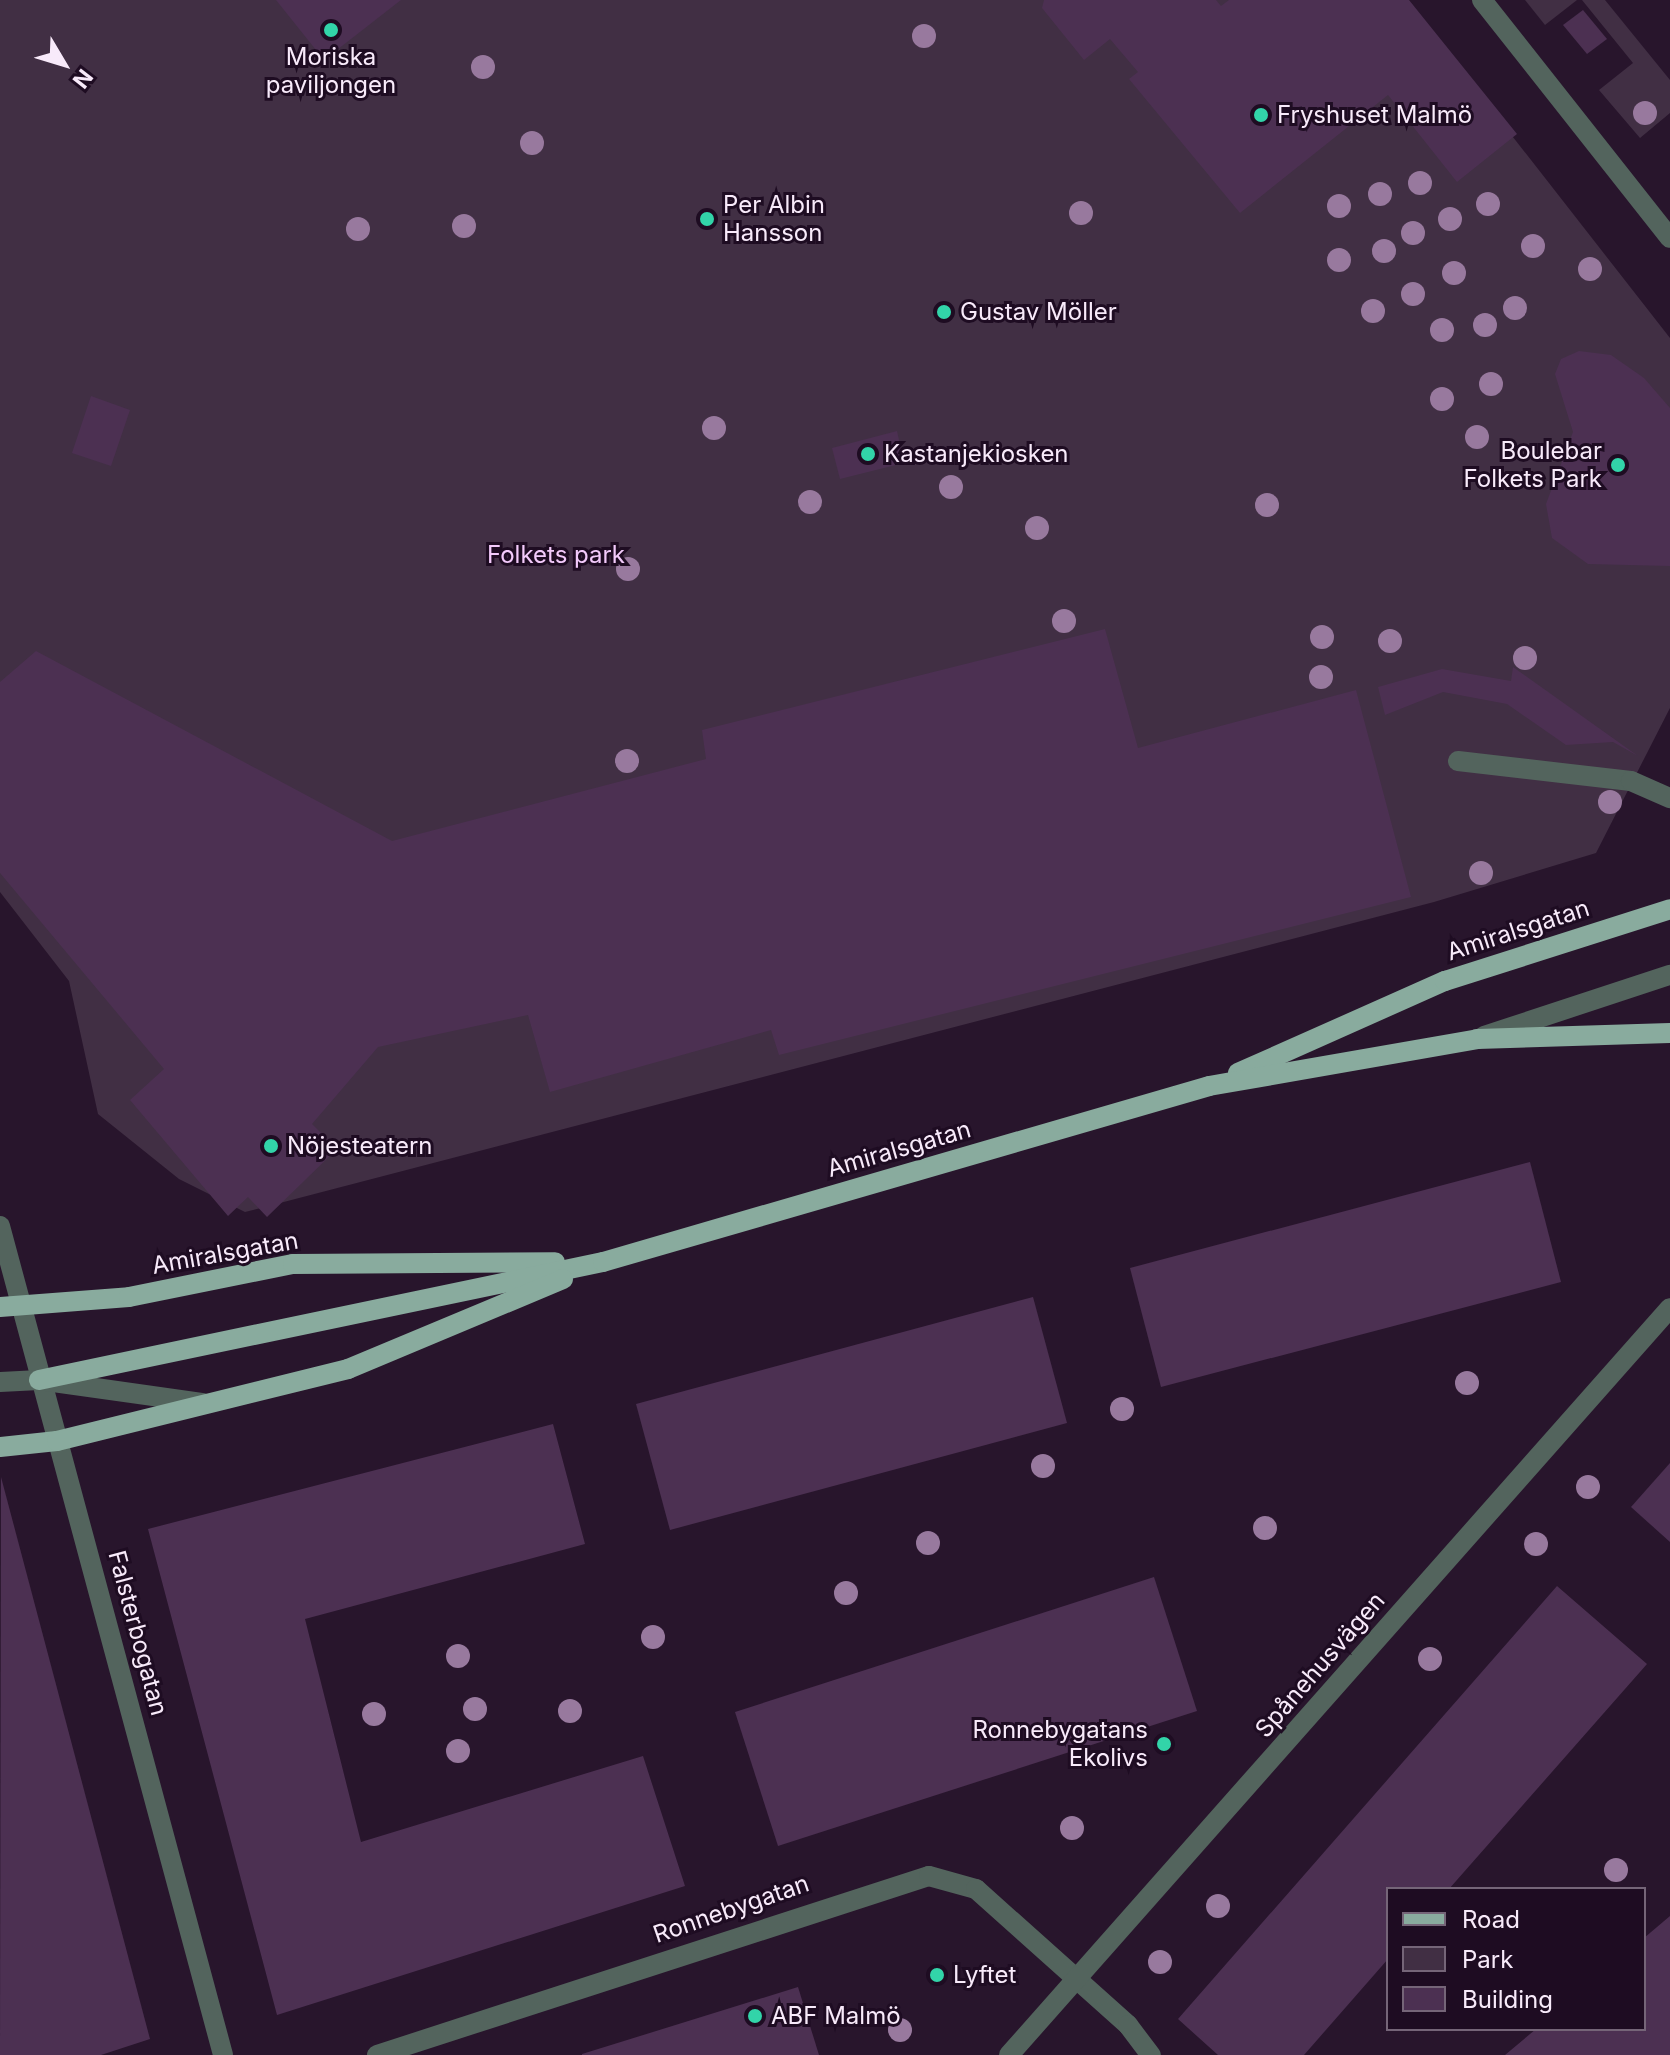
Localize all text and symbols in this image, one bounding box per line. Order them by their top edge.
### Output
marker: Moriska paviljongen [322,21,340,39]
north arrow [24,24,104,104]
place label: Moriska paviljongen [266,43,396,99]
text: N [68,64,98,93]
place label: Fryshuset Malmö [1277,101,1472,129]
marker: Fryshuset Malmö [1252,106,1270,124]
place label: Per Albin Hansson [723,191,825,247]
marker: Per Albin Hansson [698,210,716,228]
place label: Gustav Möller [960,298,1117,326]
marker: Gustav Möller [935,303,953,321]
place label: Boulebar Folkets Park [1464,437,1602,493]
place label: Kastanjekiosken [884,440,1069,468]
marker: Kastanjekiosken [859,445,877,463]
marker: Boulebar Folkets Park [1609,456,1627,474]
park label: Folkets park [487,541,625,569]
street label: Amiralsgatan [1443,893,1593,967]
street label: Amiralsgatan [824,1115,974,1183]
place label: Nöjesteatern [287,1132,432,1160]
marker: Nöjesteatern [262,1137,280,1155]
street label: Amiralsgatan [150,1226,300,1280]
street label: Falsterbogatan [102,1547,174,1719]
street label: Spånehusvägen [1249,1587,1391,1743]
place label: Ronnebygatans Ekolivs [972,1716,1148,1772]
marker: Ronnebygatans Ekolivs [1155,1735,1173,1753]
street label: Ronnebygatan [649,1869,813,1949]
legend [1386,1887,1646,2031]
text: Road [1462,1905,1520,1934]
text: Park [1462,1945,1513,1974]
place label: Lyftet [953,1961,1016,1989]
marker: Lyftet [928,1966,946,1984]
text: Building [1462,1985,1553,2014]
place label: ABF Malmö [771,2002,901,2030]
marker: ABF Malmö [746,2007,764,2025]

